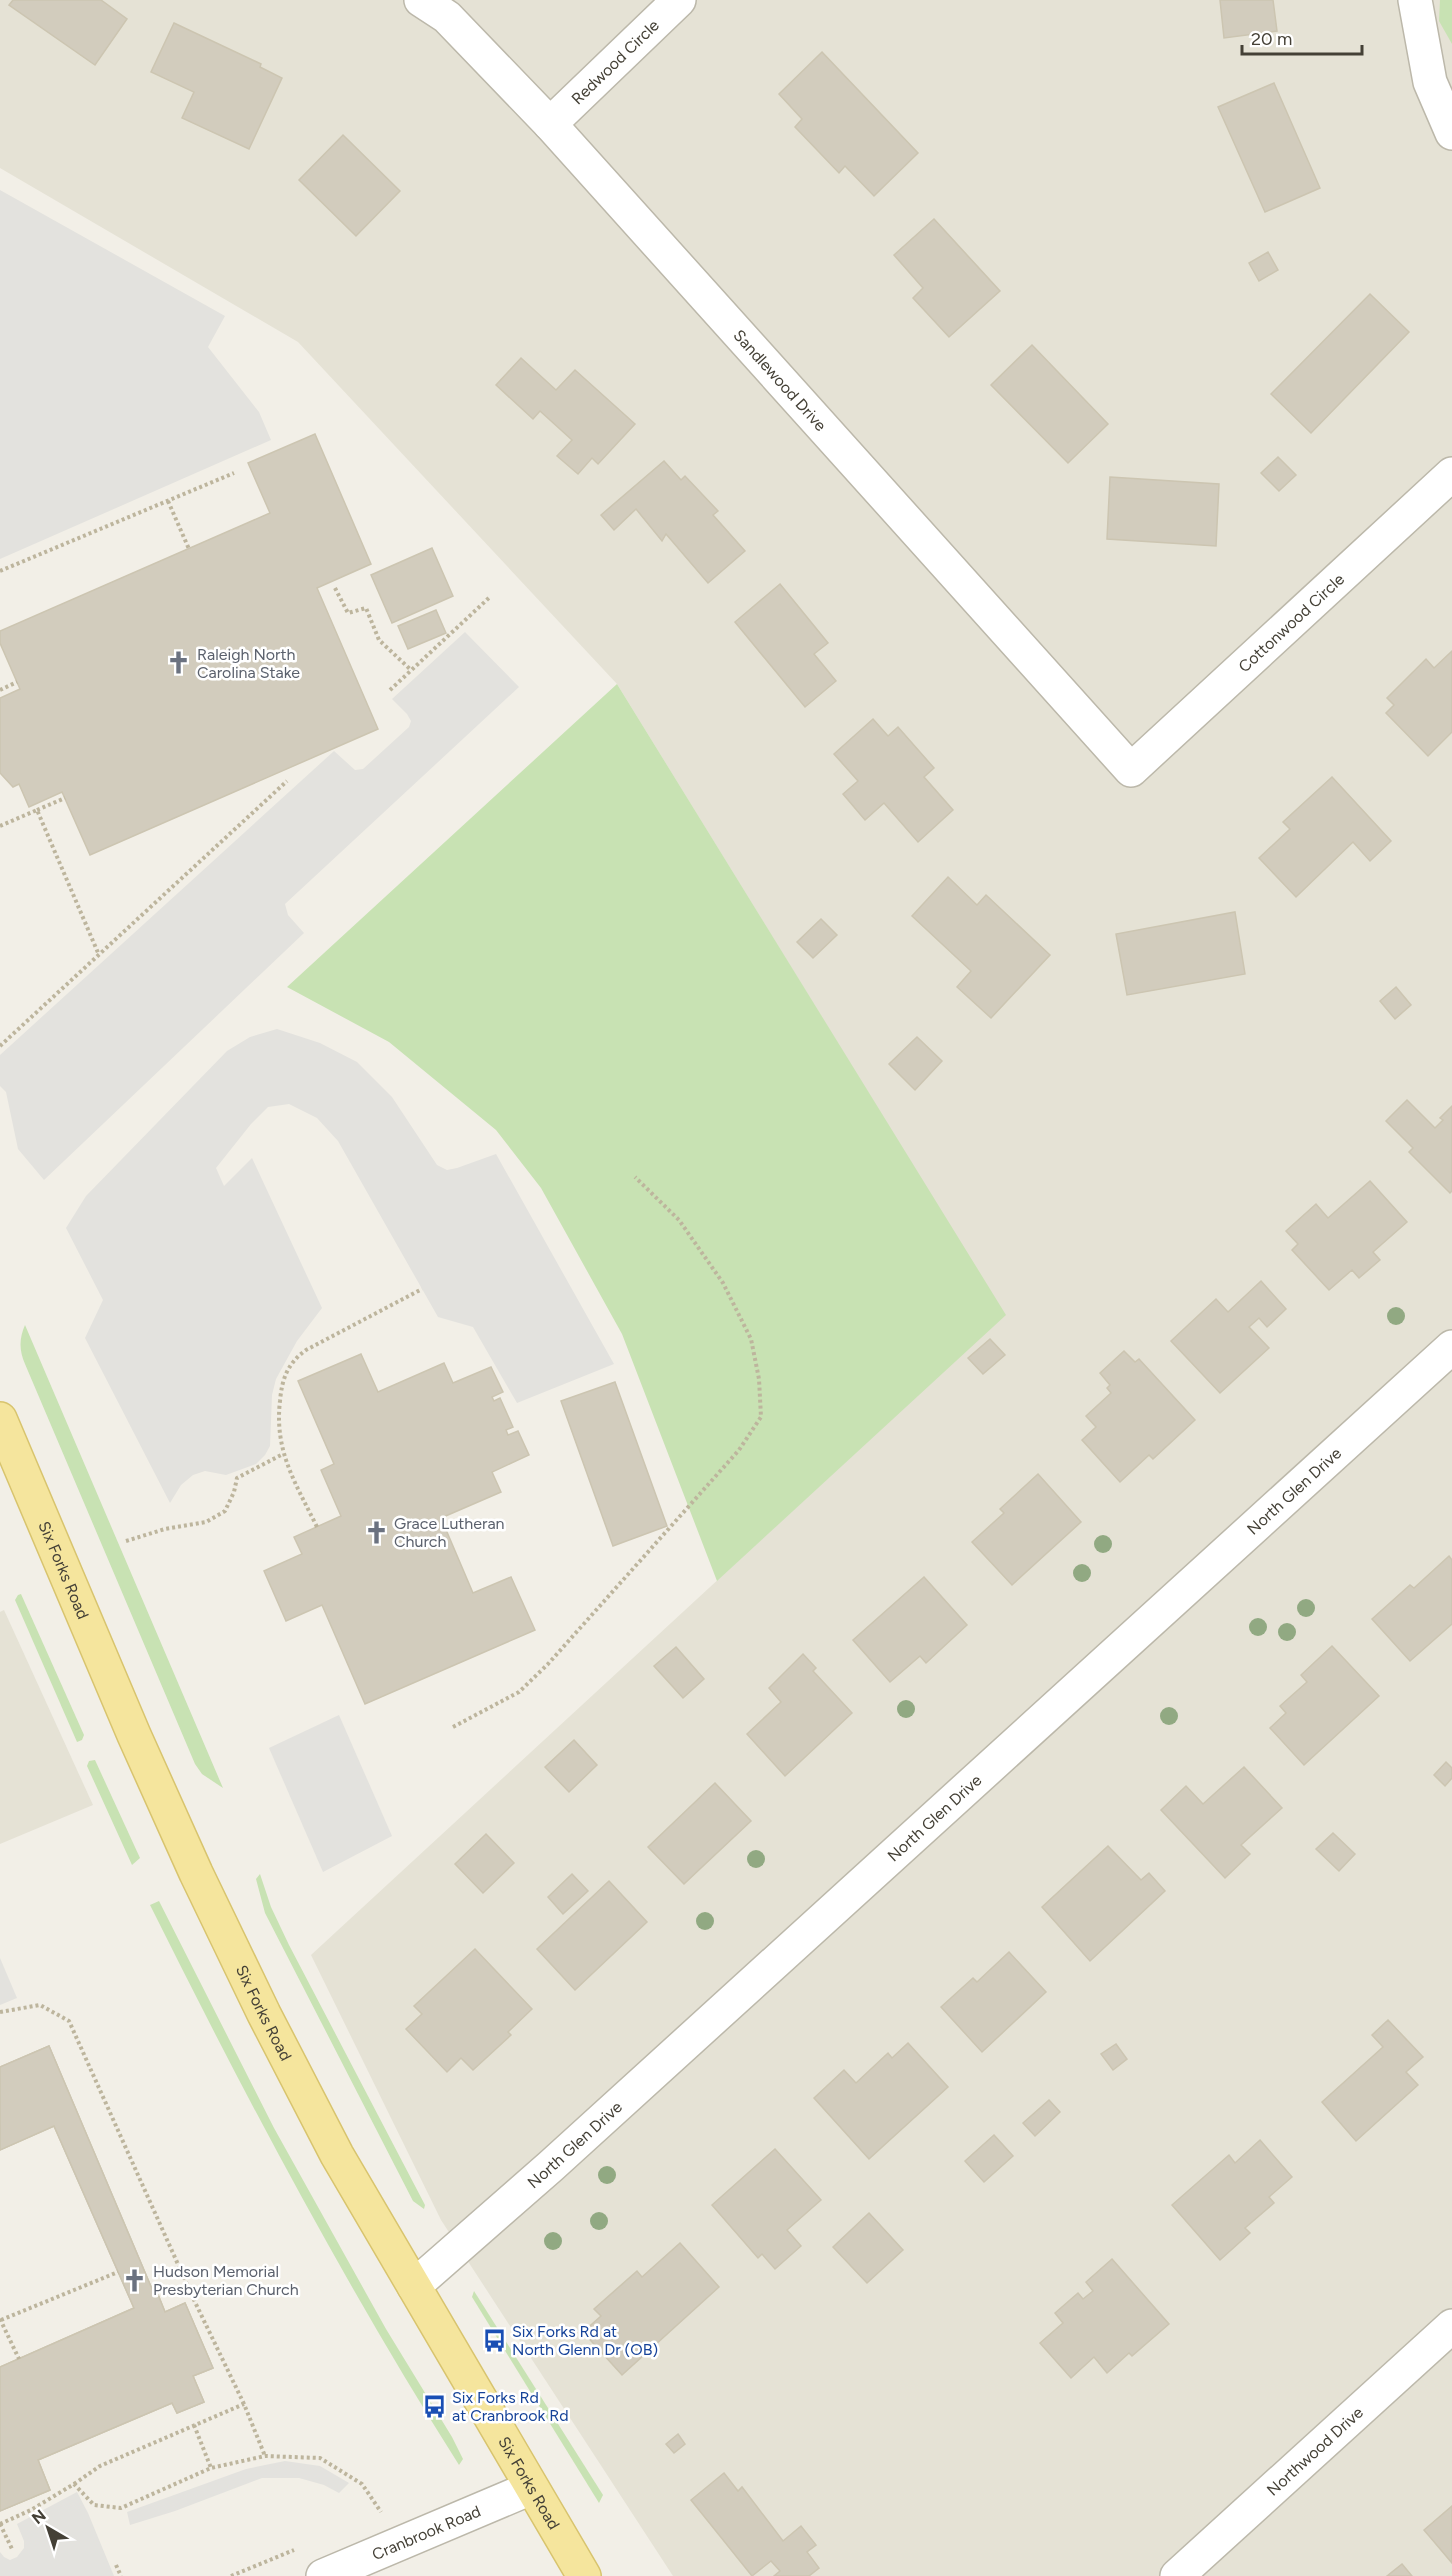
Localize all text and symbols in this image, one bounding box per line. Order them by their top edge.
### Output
street label: Redwood Circle [568,15,663,108]
scale bar [1242,18,1362,56]
text: 20 m [1251,28,1292,50]
street label: Sandlewood Drive [730,326,831,435]
street label: Cottonwood Circle [1235,569,1348,676]
place label: Raleigh North Carolina Stake [197,645,300,682]
church icon: Raleigh North Carolina Stake [166,650,192,676]
street label: North Glen Drive [1243,1443,1345,1539]
place label: Grace Lutheran Church [394,1514,505,1551]
street label: Six Forks Road [34,1518,93,1622]
church icon: Grace Lutheran Church [363,1519,389,1545]
street label: North Glen Drive [884,1770,986,1866]
street label: Six Forks Road [232,1962,296,2064]
street label: North Glen Drive [524,2097,626,2192]
place label: Hudson Memorial Presbyterian Church [153,2262,299,2299]
church icon: Hudson Memorial Presbyterian Church [122,2267,148,2293]
place label: Six Forks Rd at North Glenn Dr (OB) [512,2322,658,2359]
bus stop icon: Six Forks Rd at North Glenn Dr (OB) [481,2327,507,2353]
place label: Six Forks Rd at Cranbrook Rd [452,2388,569,2425]
bus stop icon: Six Forks Rd at Cranbrook Rd [421,2393,447,2419]
street label: Northwood Drive [1263,2403,1367,2500]
street label: Six Forks Road [494,2433,564,2533]
north arrow [18,2498,78,2558]
street label: Cranbrook Road [369,2501,483,2564]
text: N [28,2505,50,2528]

